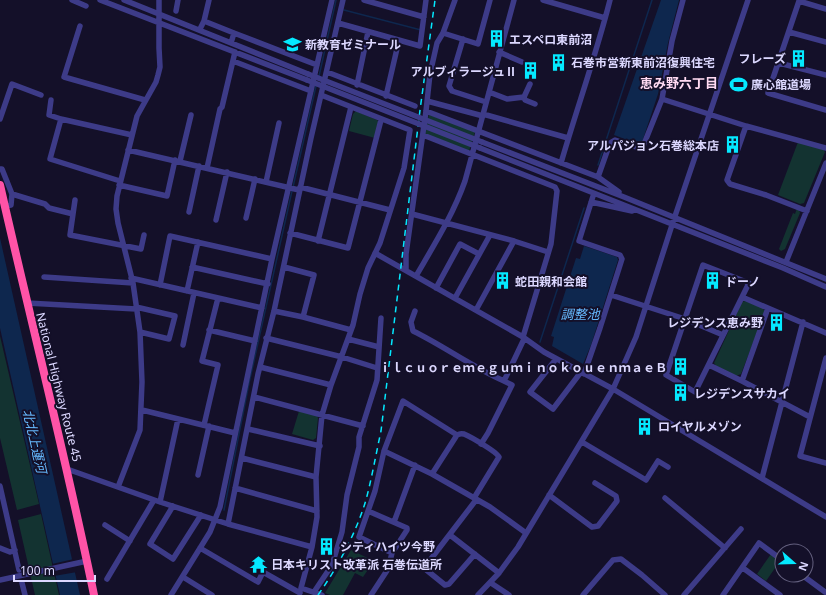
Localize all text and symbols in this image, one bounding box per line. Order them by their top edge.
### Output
building icon: エスペロ東前沼 [486,29,506,49]
place label: エスペロ東前沼 [509,31,592,48]
school or university icon: 新教育ゼミナール [282,34,302,54]
place label: 新教育ゼミナール [305,36,401,53]
building icon: フレーズ [789,48,809,68]
place label: フレーズ [739,50,786,67]
building icon: 石巻市営新東前沼復興住宅 [548,52,568,72]
place label: 石巻市営新東前沼復興住宅 [571,54,715,71]
building icon: アルブィラージュⅡ [520,61,540,81]
place label: アルブィラージュⅡ [411,63,517,80]
district label: 恵み野六丁目 [640,74,718,92]
sports icon: 廣心館道場 [728,74,748,94]
place label: 廣心館道場 [751,76,811,93]
building icon: アルパジョン石巻総本店 [722,135,742,155]
place label: アルパジョン石巻総本店 [587,137,719,154]
building icon: 蛇田親和会館 [492,271,512,291]
building icon: ドーノ [702,271,722,291]
place label: 蛇田親和会館 [515,273,587,290]
place label: ドーノ [725,273,760,290]
water label: 調整池 [560,305,601,323]
street label: National Highway Route 45 [32,311,86,464]
building icon: レジデンス恵み野 [766,312,786,332]
place label: レジデンス恵み野 [667,314,763,331]
building icon: ｉｌｃｕｏｒｅｍｅｇｕｍｉｎｏｋｏｕｅｎｍａｅＢ [670,357,690,377]
place label: ｉｌｃｕｏｒｅｍｅｇｕｍｉｎｏｋｏｕｅｎｍａｅＢ [379,359,667,376]
building icon: レジデンスサカイ [671,383,691,403]
place label: レジデンスサカイ [694,385,790,402]
water label: 北北上運河 [19,407,52,478]
building icon: ロイヤルメゾン [635,416,655,436]
place label: ロイヤルメゾン [658,418,742,435]
building icon: シティハイツ今野 [317,536,337,556]
place label: シティハイツ今野 [340,538,435,555]
north arrow [774,543,814,583]
temple icon: 日本キリスト改革派 石巻伝道所 [248,554,268,574]
place label: 日本キリスト改革派 石巻伝道所 [271,556,442,573]
scale bar [14,557,95,583]
text: N [795,560,812,573]
text: 100 m [20,562,55,579]

